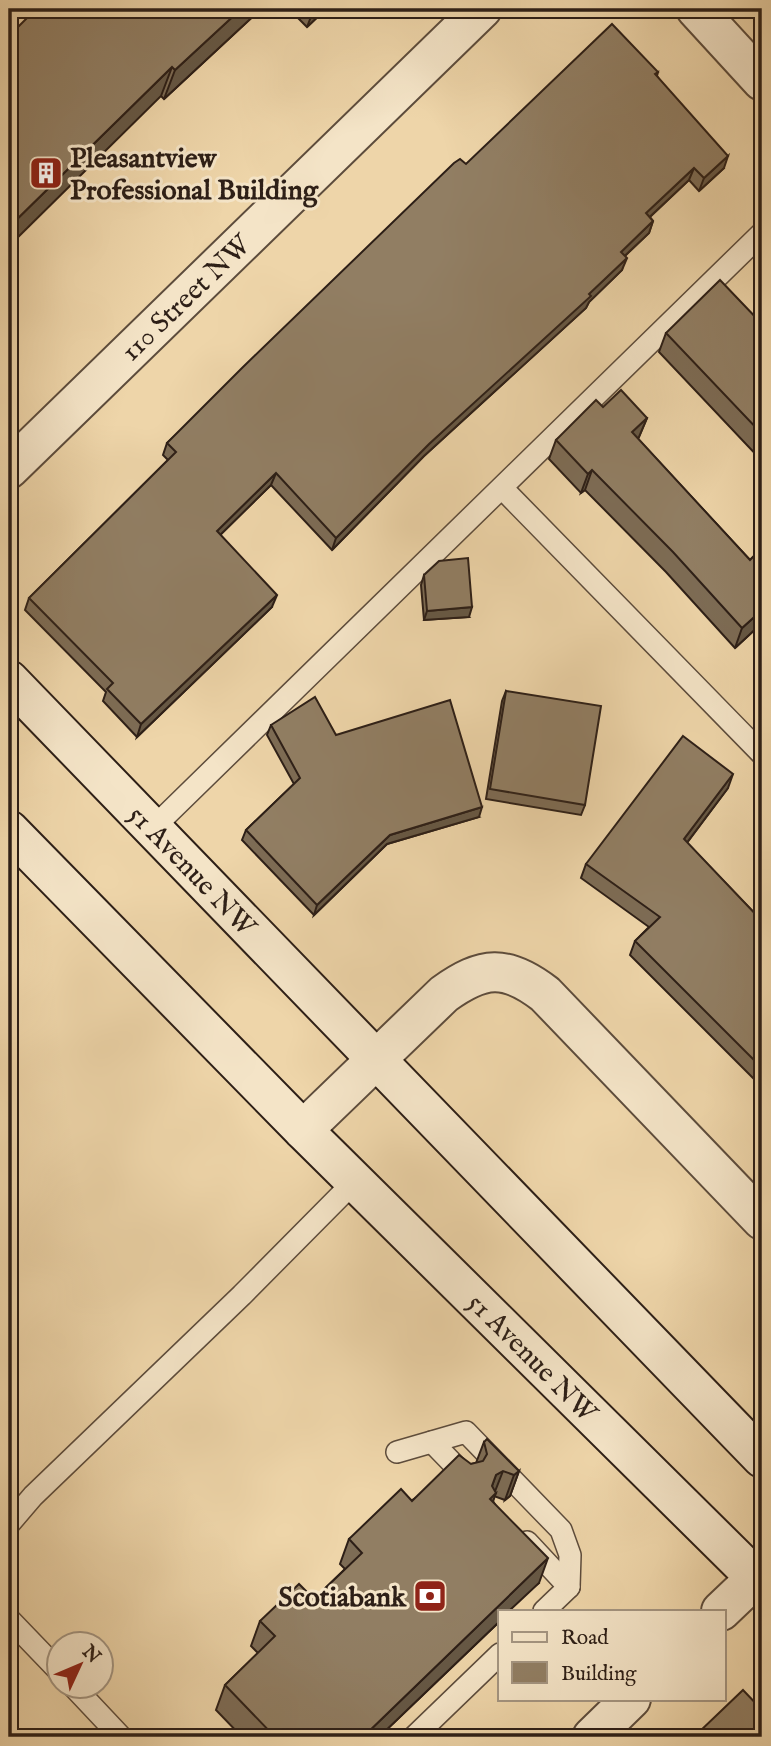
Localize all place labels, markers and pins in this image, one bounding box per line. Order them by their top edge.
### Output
place label: Pleasantview Professional Building [70,142,319,209]
building icon: Pleasantview Professional Building [27,154,65,192]
bank icon: Scotiabank [411,1577,449,1615]
place label: Scotiabank [278,1581,407,1616]

